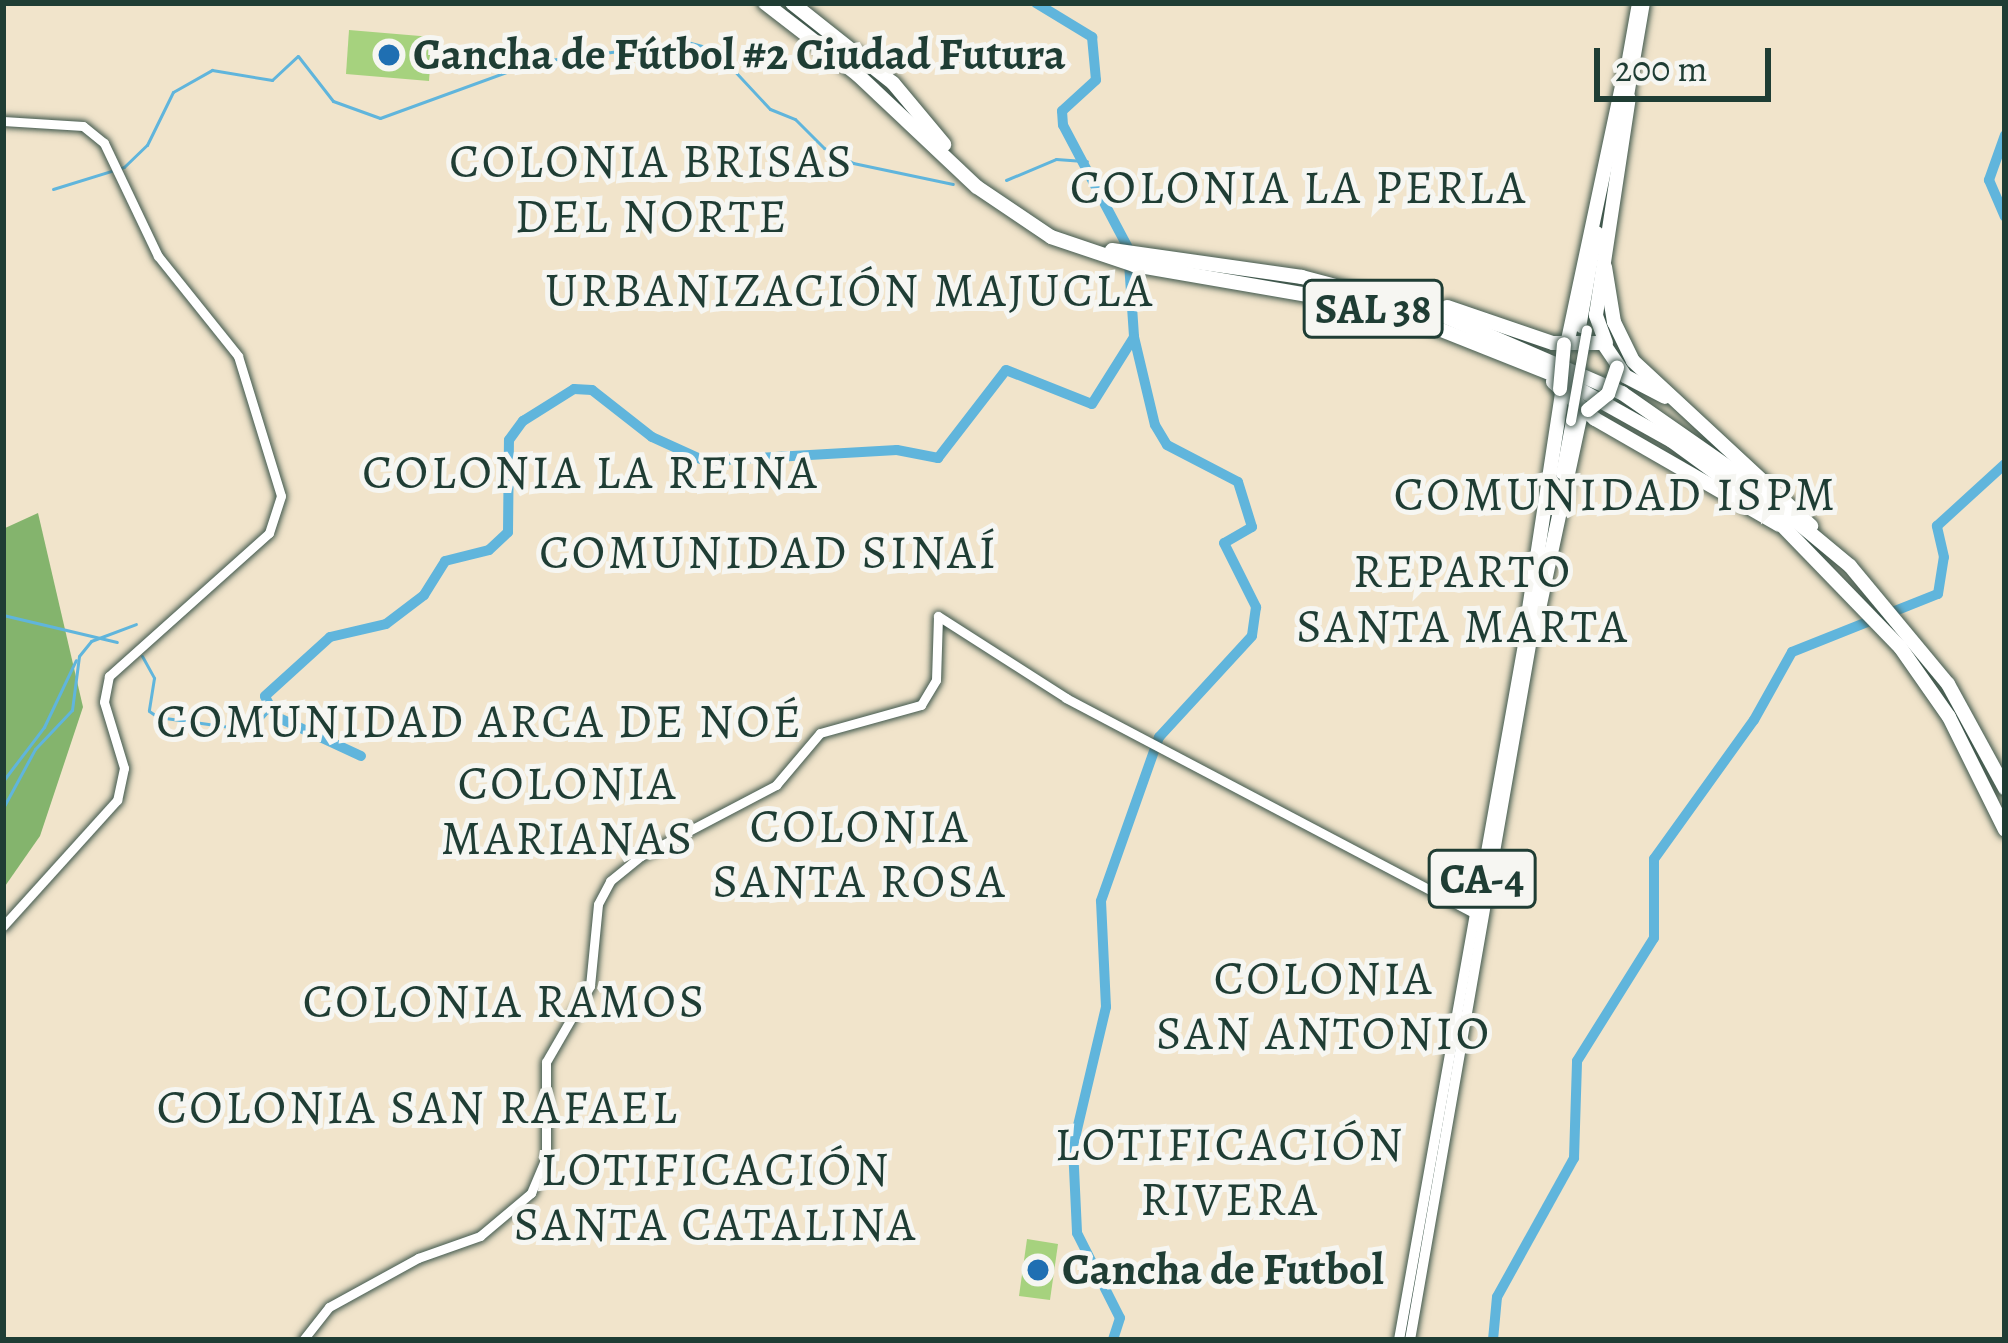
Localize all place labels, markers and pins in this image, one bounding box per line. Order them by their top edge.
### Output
place label: Cancha de Fútbol #2 Ciudad Futura [413,28,1066,82]
marker: Cancha de Fútbol #2 Ciudad Futura [376,42,402,68]
place label: Cancha de Futbol [1062,1243,1384,1297]
marker: Cancha de Futbol [1025,1257,1051,1283]

